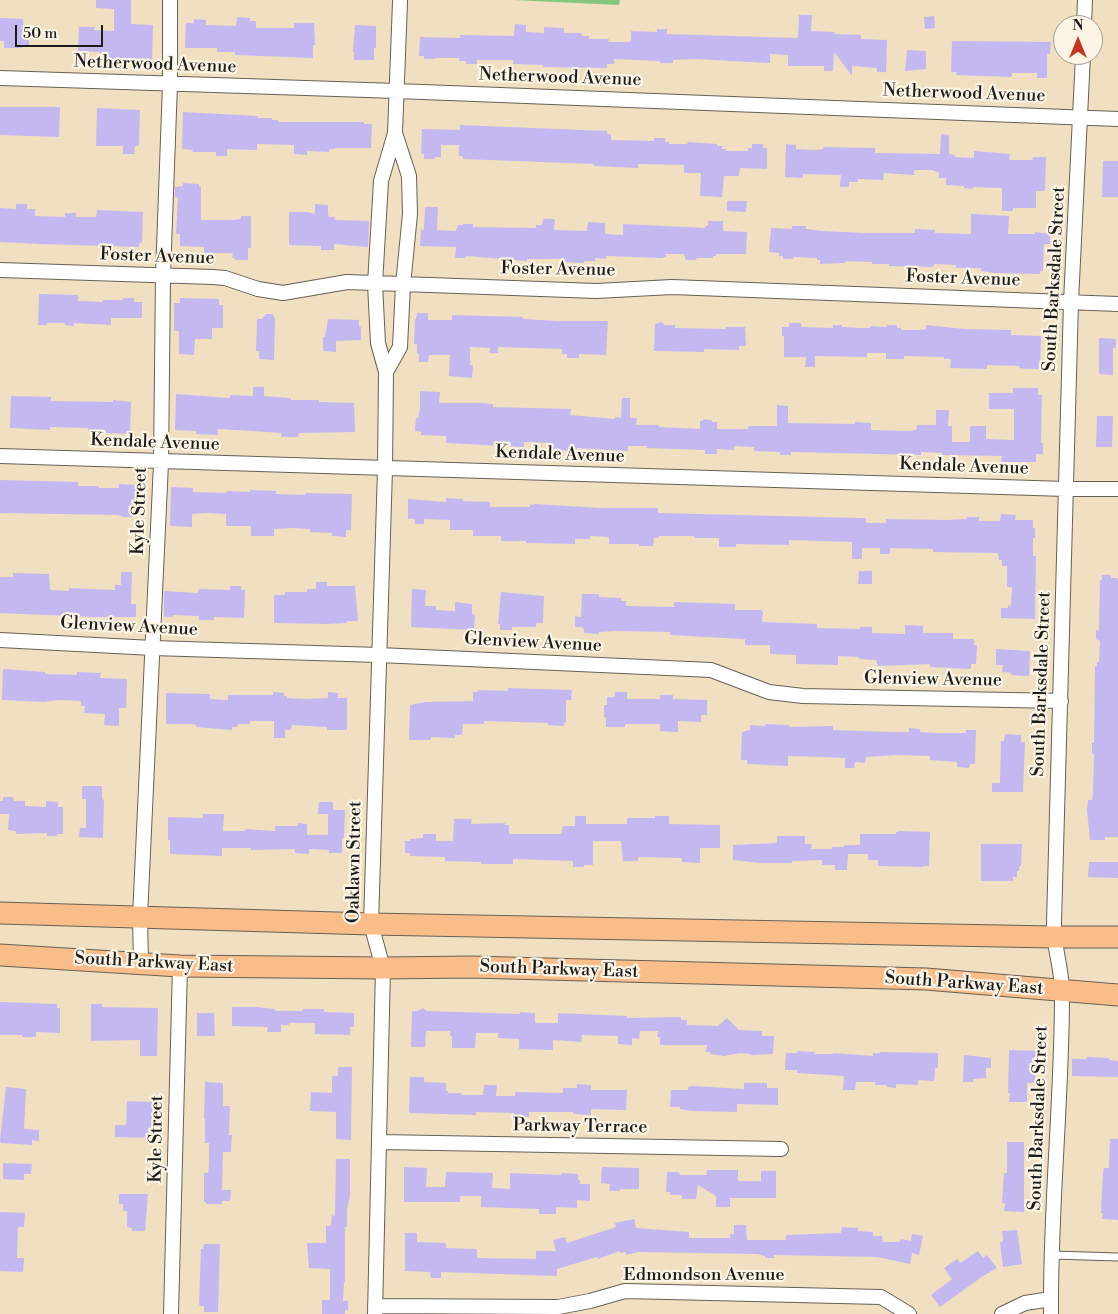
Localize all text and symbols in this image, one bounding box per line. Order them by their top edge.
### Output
scale bar [18,15,105,47]
north arrow [1053,15,1103,65]
text: N [1072,17,1084,35]
text: 50 m [23,24,57,43]
street label: Netherwood Avenue [73,51,237,79]
street label: Netherwood Avenue [478,64,642,92]
street label: Netherwood Avenue [882,80,1046,108]
street label: South Barksdale Street [1039,186,1071,372]
street label: Foster Avenue [99,244,215,270]
street label: Foster Avenue [500,258,616,282]
street label: Foster Avenue [905,266,1021,292]
street label: Kendale Avenue [90,430,220,456]
street label: Kendale Avenue [495,442,625,468]
street label: Kendale Avenue [899,454,1029,480]
street label: Kyle Street [128,467,152,555]
street label: South Barksdale Street [1028,591,1056,777]
street label: Glenview Avenue [60,613,198,641]
street label: Glenview Avenue [464,629,602,657]
street label: Glenview Avenue [864,668,1002,692]
street label: Oaklawn Street [343,801,367,923]
street label: South Parkway East [74,948,234,978]
street label: South Parkway East [479,956,639,984]
street label: South Parkway East [884,968,1044,1000]
street label: South Barksdale Street [1025,1025,1053,1211]
street label: Kyle Street [145,1095,169,1183]
street label: Parkway Terrace [513,1115,647,1139]
street label: Edmondson Avenue [623,1265,785,1287]

